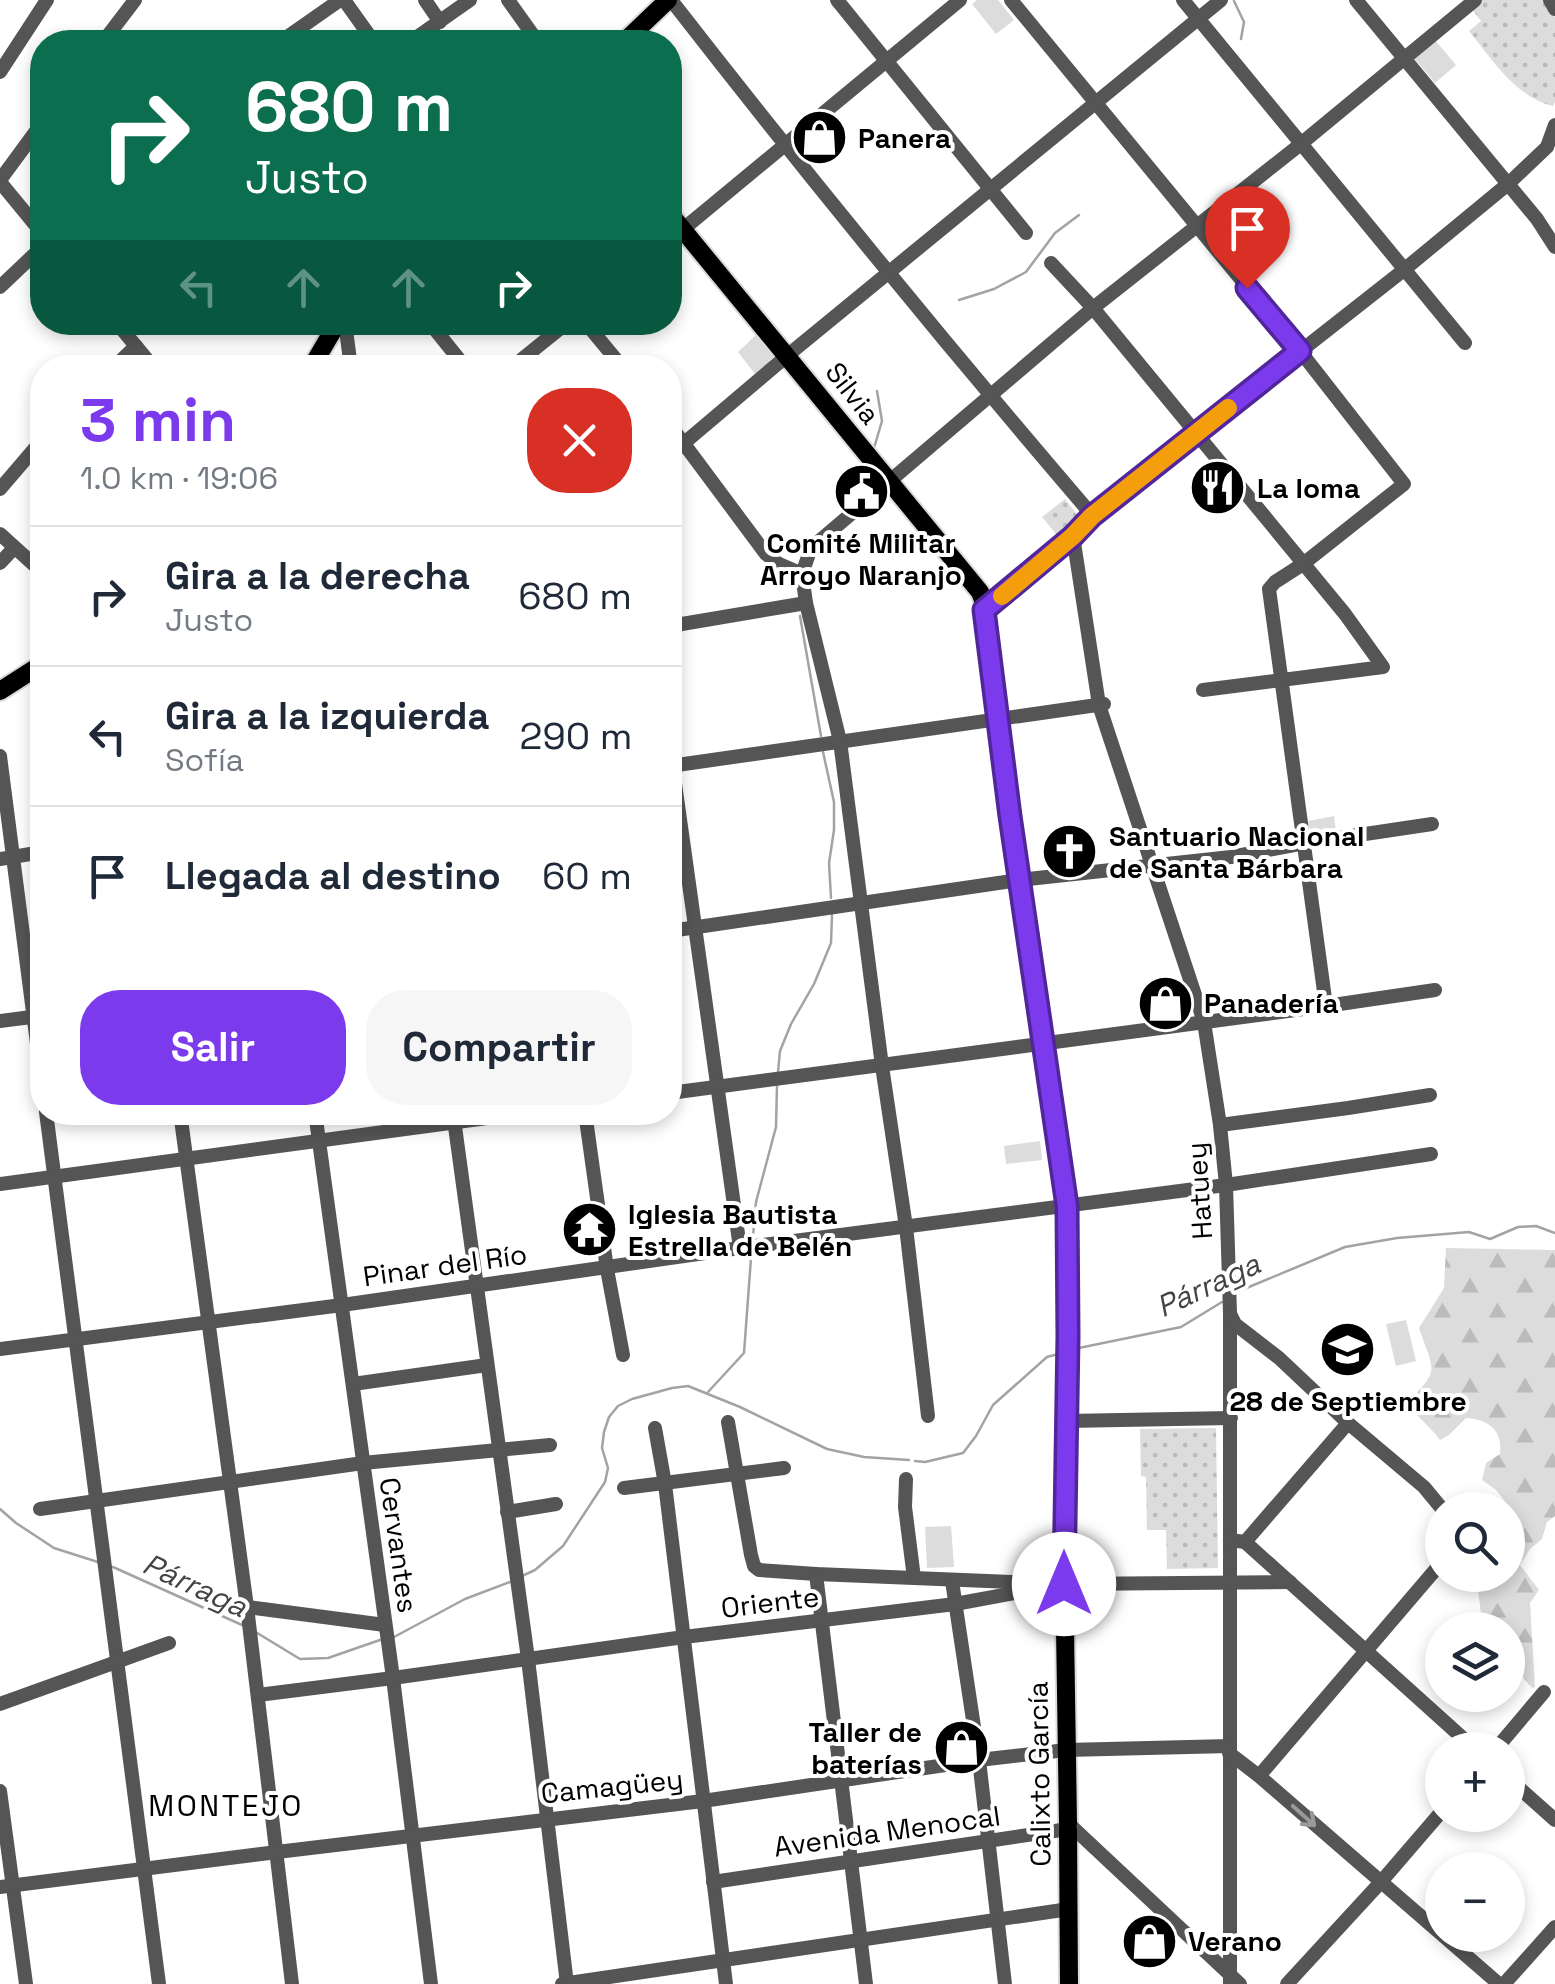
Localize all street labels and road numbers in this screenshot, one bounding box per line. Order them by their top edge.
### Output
street label: Silvia [818,355,888,431]
street label: Hatuey [1178,1141,1220,1241]
street label: Pinar del Río [361,1236,529,1294]
street label: Cervantes [372,1475,426,1615]
street label: Oriente [719,1578,821,1626]
street label: Calixto García [1019,1681,1059,1867]
street label: Camagüey [539,1761,685,1811]
street label: Avenida Menocal [771,1797,1003,1865]

